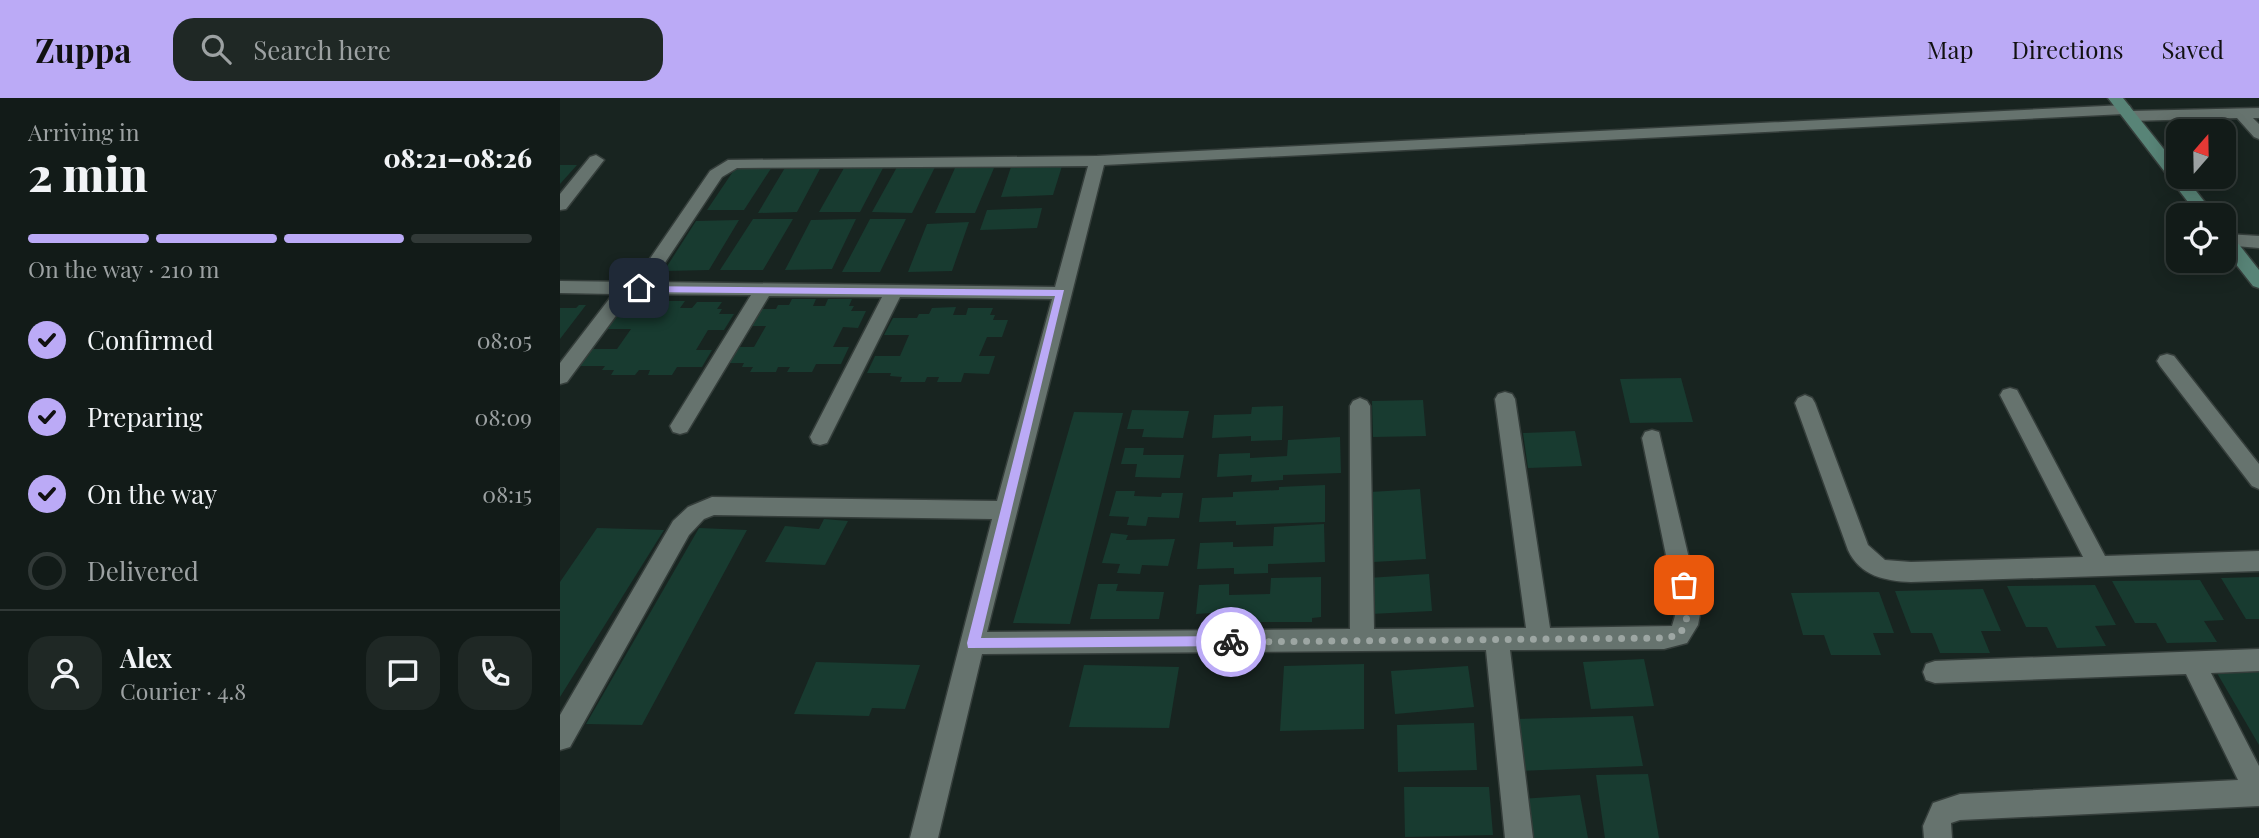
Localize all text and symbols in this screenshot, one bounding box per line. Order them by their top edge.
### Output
search box [173,18,663,81]
text: Zuppa [35,27,131,71]
icon: search [197,30,235,68]
text: Search here [253,32,391,67]
text: Map [1927,33,1973,65]
text: Directions [2011,33,2124,65]
text: Saved [2162,33,2224,65]
text: Arriving in [28,116,140,147]
north arrow [2166,119,2236,189]
map controls [2166,119,2236,273]
text: 08:21–08:26 [383,140,532,175]
text: 2 min [28,142,148,204]
button: locate [2166,203,2236,273]
text: On the way · 210 m [28,253,220,284]
pin [609,258,669,318]
icon: home [620,269,658,307]
icon: check [28,321,66,359]
text: Confirmed [87,322,214,357]
text: 08:05 [477,324,532,355]
icon: check [28,398,66,436]
text: Preparing [87,399,203,434]
text: 08:09 [475,401,532,432]
icon: check [28,475,66,513]
text: On the way [87,476,217,511]
text: 08:15 [482,478,532,509]
text: Delivered [87,553,199,588]
pin [1654,555,1714,615]
icon: bag [1665,566,1703,604]
courier [1196,607,1266,677]
icon: bike [1212,623,1250,661]
button: person [28,636,102,710]
button: chat [366,636,440,710]
button: phone [458,636,532,710]
text: Alex [120,640,172,675]
text: Courier · 4.8 [120,675,246,706]

